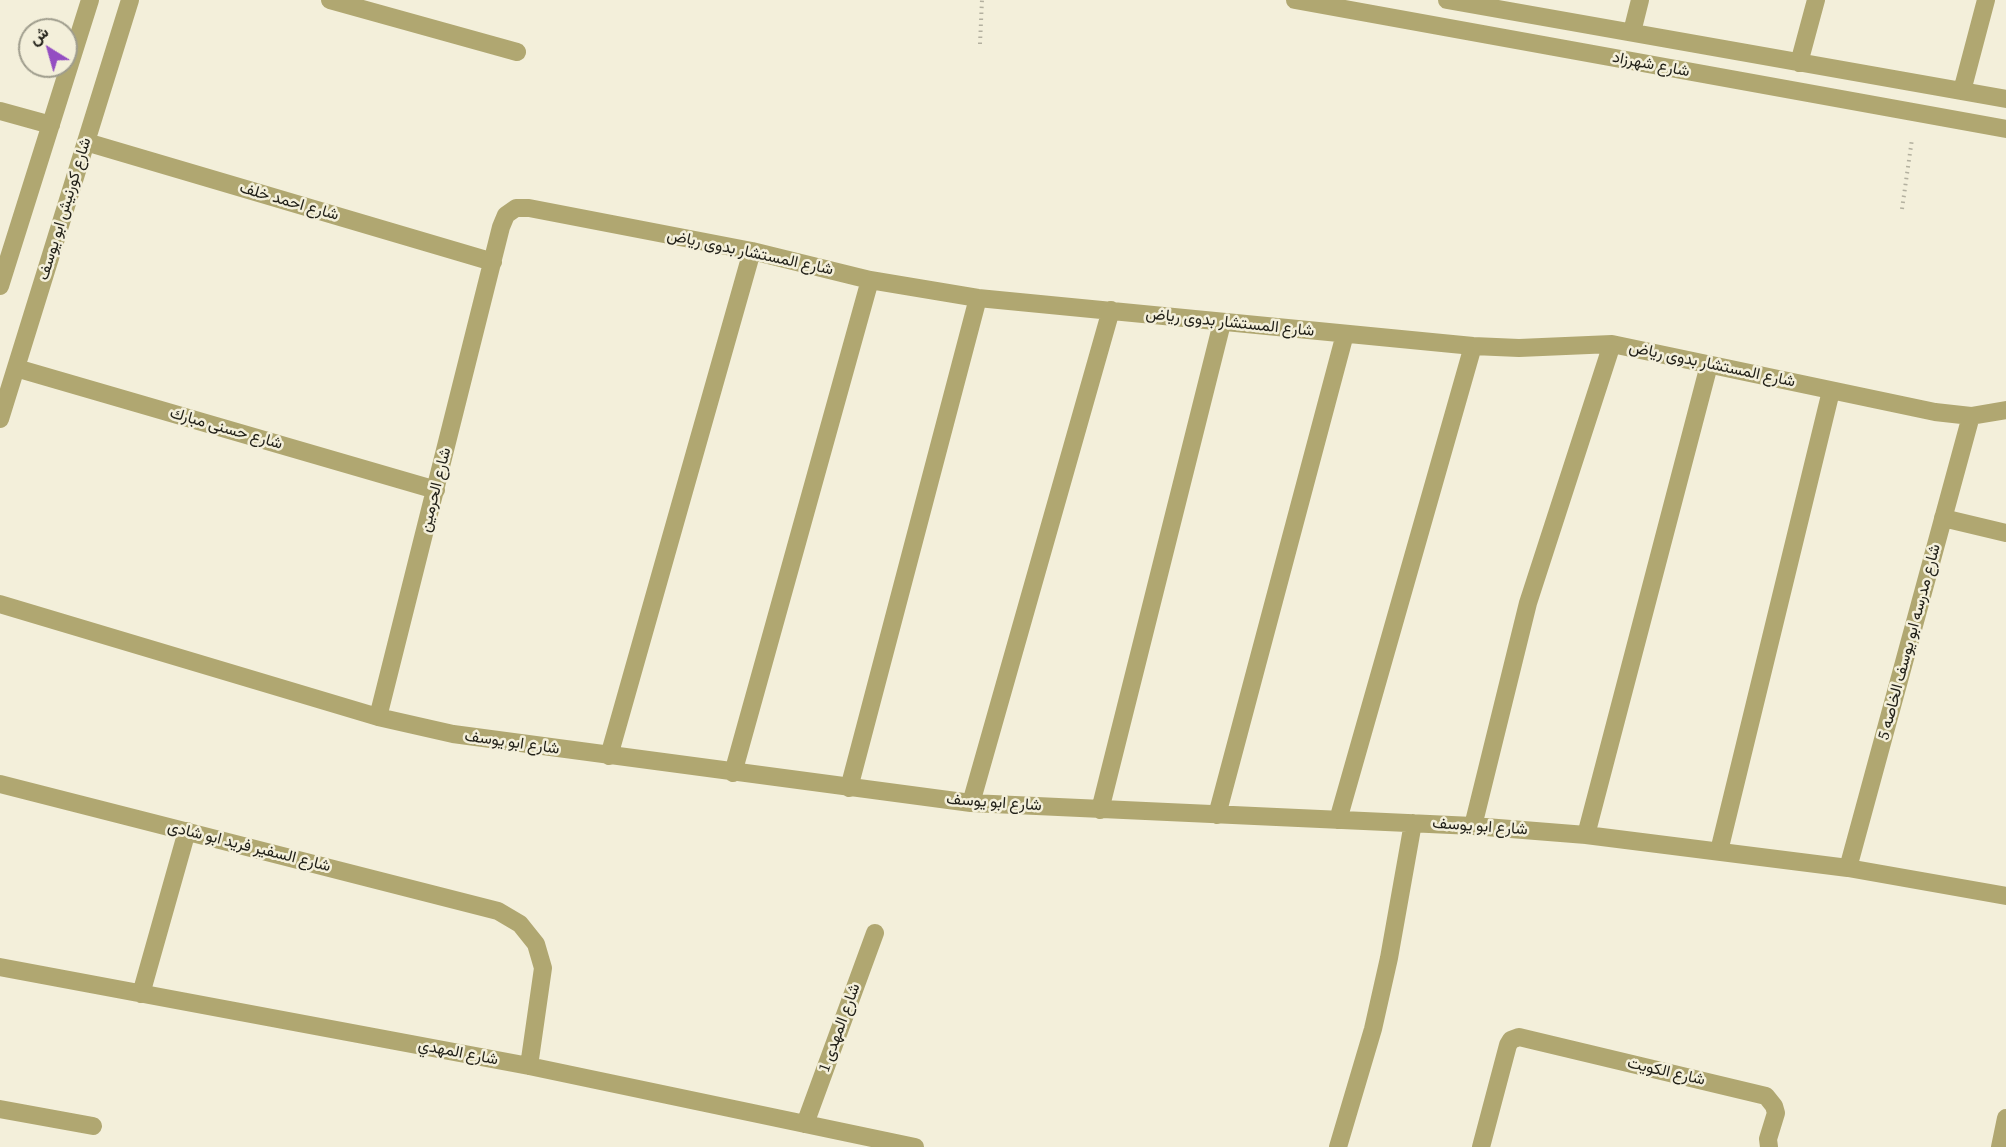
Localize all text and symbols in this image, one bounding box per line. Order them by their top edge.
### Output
north arrow [18,18,78,78]
text: ش [24,21,53,50]
street label: شارع شهرزاد [1611,48,1691,82]
street label: شارع كورنيش ابو يوسف [34,135,96,283]
street label: شارع احمد خلف [237,179,341,225]
street label: شارع المستشار بدوى رياض [665,226,835,280]
street label: شارع المستشار بدوى رياض [1145,305,1315,341]
street label: شارع المستشار بدوى رياض [1627,338,1797,392]
street label: شارع حسنى مبارك [167,404,285,454]
street label: شارع الحرمين [416,446,456,534]
street label: شارع مدرسه ابو يوسف الخاصه 5 [1875,542,1945,742]
street label: شارع ابو يوسف [463,727,561,759]
street label: شارع ابو يوسف [946,790,1042,816]
street label: شارع ابو يوسف [1432,814,1528,840]
street label: شارع السفير فريد ابو شادى [165,817,333,877]
street label: شارع المهدى 1 [815,981,865,1075]
street label: شارع المهدي [416,1036,500,1070]
street label: شارع الكويت [1625,1054,1707,1090]

